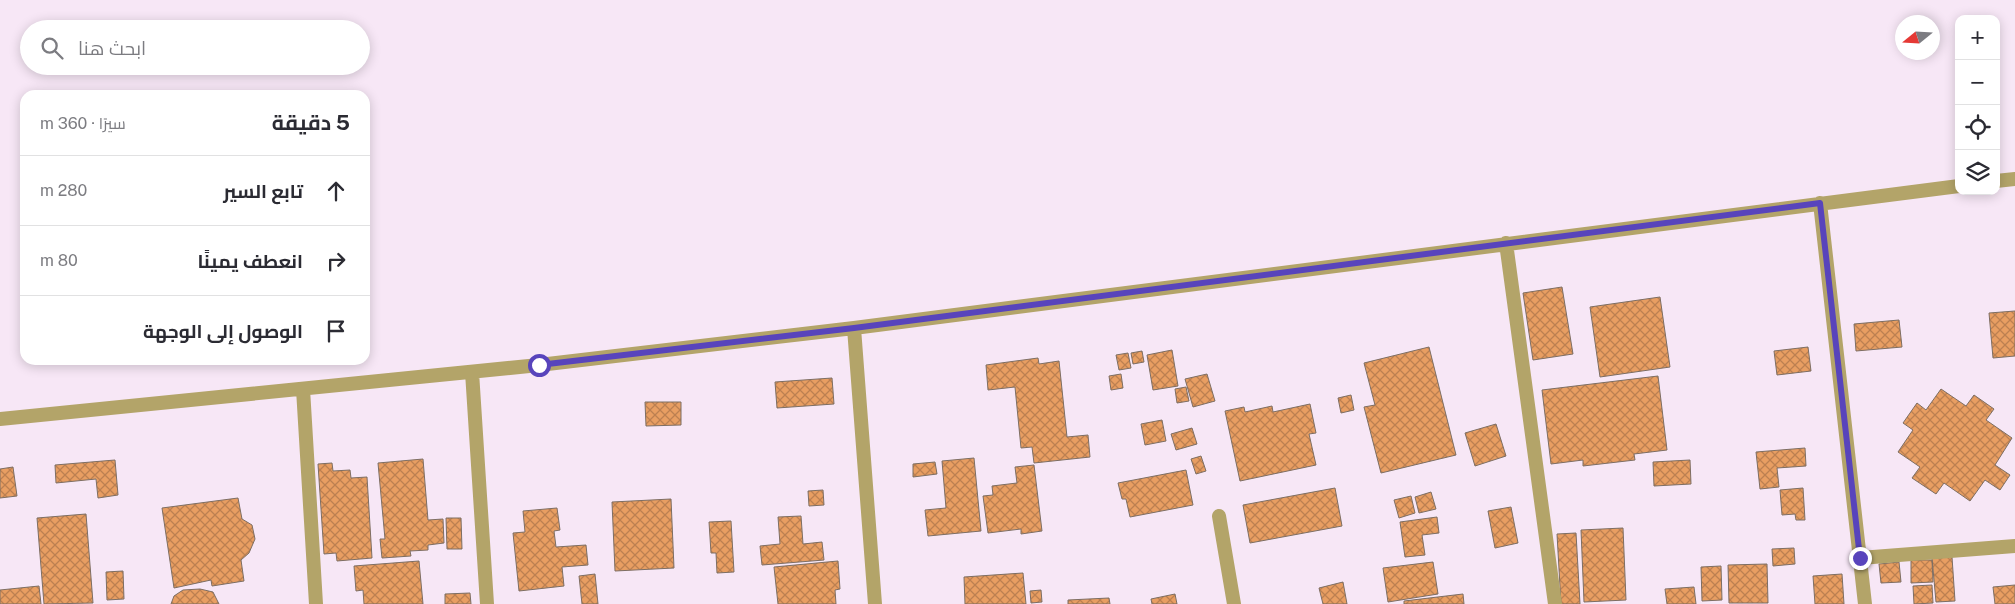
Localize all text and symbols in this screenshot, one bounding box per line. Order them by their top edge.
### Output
north arrow [1895,15,1940,60]
map controls [1955,15,2000,195]
button: + [1955,15,2000,60]
search box [20,20,370,75]
icon: search [38,34,66,62]
text: ابحث هنا [78,37,146,59]
button: − [1955,60,2000,105]
button: locate [1955,105,2000,150]
text: 5 دقيقة [272,110,350,135]
text: سيرًا · 360 m [40,114,126,133]
button: layers [1955,150,2000,195]
icon: ahead [322,177,350,205]
text: تابع السير [223,180,303,202]
text: 280 m [40,181,87,200]
icon: right [322,247,350,275]
text: انعطف يمينًا [197,250,303,272]
text: 80 m [40,251,78,270]
icon: arrive [322,317,350,345]
text: الوصول إلى الوجهة [143,320,303,342]
route start [528,354,551,377]
route end [1849,547,1872,570]

